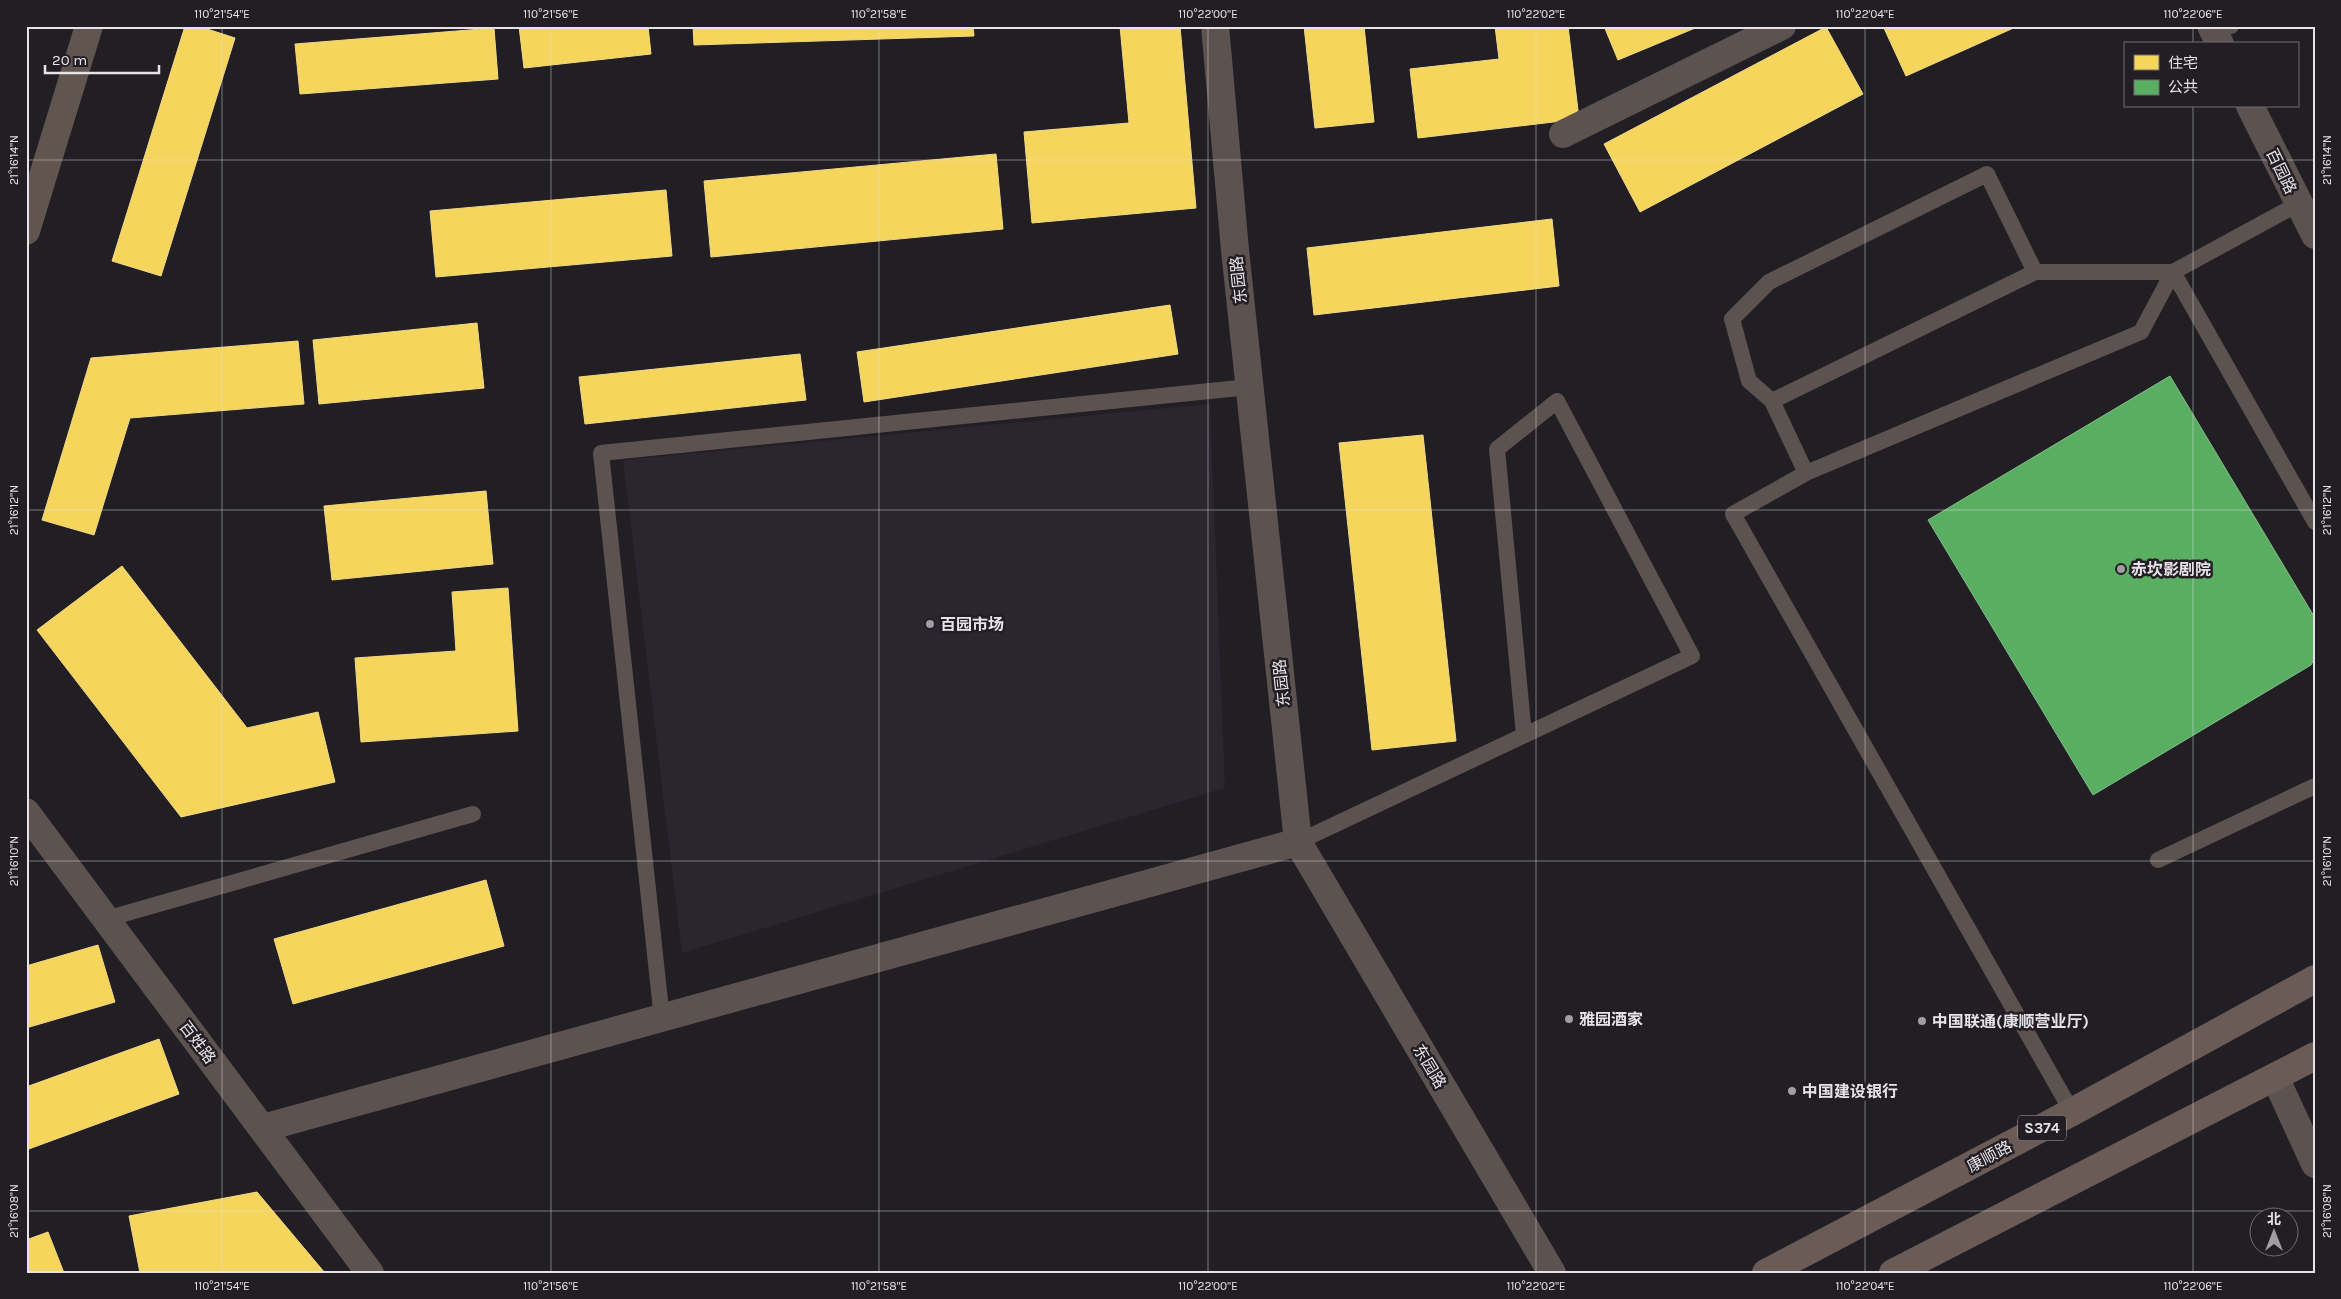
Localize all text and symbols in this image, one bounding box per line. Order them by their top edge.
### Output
text: 110°21'54"E [194,7,250,21]
text: 110°21'56"E [523,7,579,21]
text: 110°21'58"E [851,7,907,21]
text: 110°22'00"E [1178,7,1238,21]
text: 110°22'02"E [1506,7,1566,21]
text: 110°22'04"E [1836,7,1894,21]
text: 110°22'06"E [2163,7,2223,21]
scale bar [45,42,159,74]
legend [2124,42,2298,108]
text: 20 m [52,51,87,69]
text: 住宅 [2168,54,2198,72]
text: 公共 [2168,78,2198,96]
text: 21°16'14"N [7,135,21,185]
text: 21°16'14"N [2320,135,2334,185]
street label: 百园路 [2262,145,2301,197]
street label: 东园路 [1227,255,1250,305]
text: 21°16'12"N [7,485,21,535]
text: 21°16'12"N [2320,485,2334,535]
place label: 赤坎影剧院 [2131,560,2211,579]
marker: 赤坎影剧院 [2115,563,2127,575]
place label: 百园市场 [940,615,1004,634]
marker: 百园市场 [924,618,936,630]
street label: 东园路 [1270,658,1293,708]
text: 21°16'10"N [7,836,21,886]
text: 21°16'10"N [2320,836,2334,886]
place label: 雅园酒家 [1579,1010,1643,1029]
place label: 中国联通(康顺营业厅) [1932,1012,2089,1031]
marker: 雅园酒家 [1563,1013,1575,1025]
marker: 中国联通(康顺营业厅) [1916,1015,1928,1027]
street label: 百姓路 [176,1017,220,1067]
street label: 东园路 [1409,1041,1450,1092]
place label: 中国建设银行 [1802,1082,1898,1101]
marker: 中国建设银行 [1786,1085,1798,1097]
road number: S374 [2018,1116,2066,1140]
street label: 康顺路 [1964,1137,2015,1176]
text: 21°16'08"N [7,1184,21,1238]
text: 21°16'08"N [2320,1184,2334,1238]
north arrow [2248,1206,2298,1256]
text: 北 [2267,1211,2281,1228]
text: 110°21'54"E [194,1279,250,1293]
text: 110°21'56"E [523,1279,579,1293]
text: 110°21'58"E [851,1279,907,1293]
text: 110°22'00"E [1178,1279,1238,1293]
text: 110°22'02"E [1506,1279,1566,1293]
text: 110°22'04"E [1836,1279,1894,1293]
text: 110°22'06"E [2163,1279,2223,1293]

